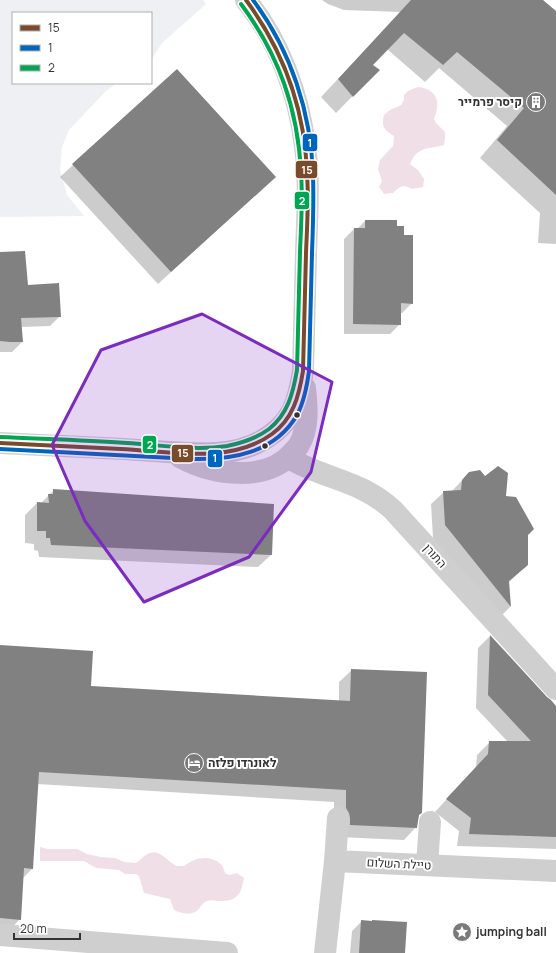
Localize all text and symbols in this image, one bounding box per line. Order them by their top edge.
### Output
legend [12,12,152,84]
text: 15 [48,19,60,36]
text: 1 [48,39,53,56]
text: 2 [48,59,55,76]
building icon: קיסר פרמייר [525,91,547,113]
place label: קיסר פרמייר [458,93,522,110]
line badge: 1 [302,133,318,152]
text: 1 [308,135,312,150]
line badge: 15 [295,160,318,179]
text: 15 [301,162,313,177]
line badge: 2 [294,191,310,210]
text: 2 [299,193,305,208]
unlabelled marker [292,410,302,420]
line badge: 2 [142,435,157,454]
text: 2 [147,437,153,452]
unlabelled marker [260,441,270,451]
line badge: 15 [171,444,194,463]
text: 15 [177,445,189,460]
line badge: 1 [207,449,223,468]
text: 1 [213,450,217,465]
street label: התורן [420,540,451,572]
hotel icon: לאונרדו פלזה [183,752,205,774]
place label: לאונרדו פלזה [208,754,277,771]
street label: טיילת השלום [366,853,432,874]
scale bar [14,915,80,941]
text: 20 m [20,920,47,937]
place icon: jumping ball [451,921,473,943]
place label: jumping ball [475,923,547,940]

